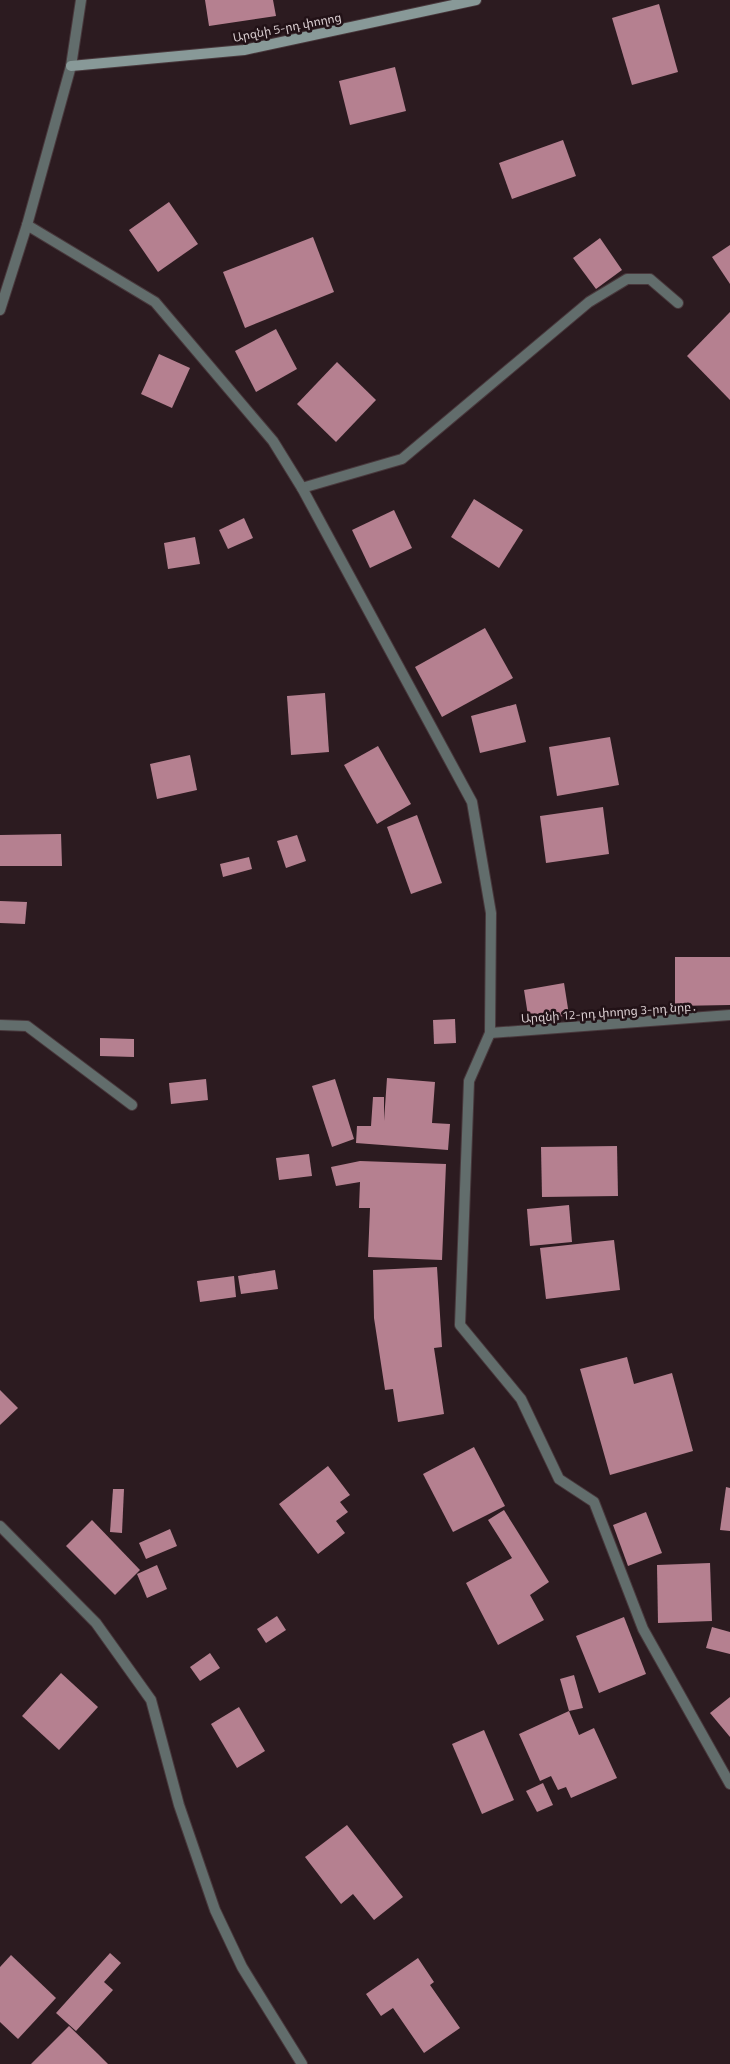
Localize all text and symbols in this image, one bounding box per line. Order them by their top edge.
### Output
street label: Արզնի 5-րդ փողոց [231,7,343,47]
street label: Արզնի 12-րդ փողոց 3-րդ նրբ․ [520,996,698,1028]

